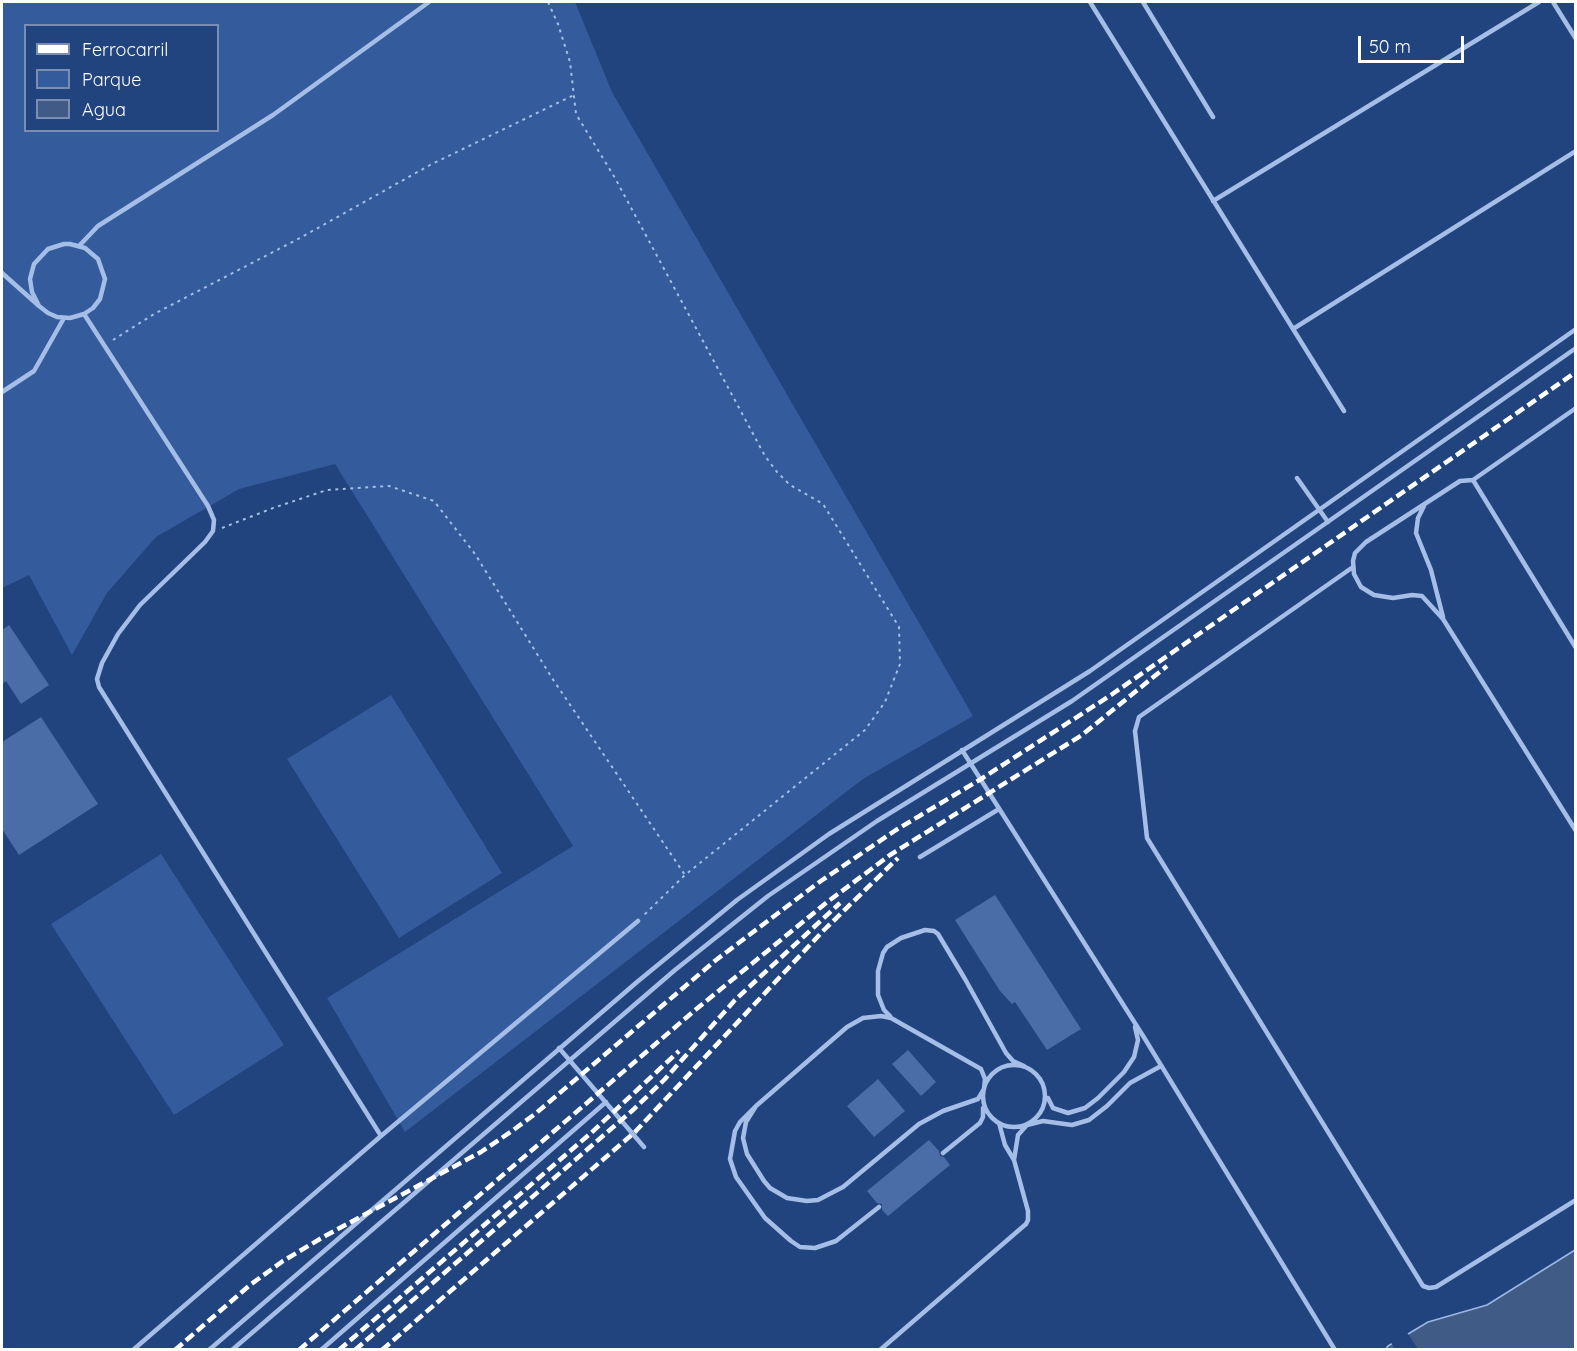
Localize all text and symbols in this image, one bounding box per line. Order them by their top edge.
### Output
legend [24,24,219,132]
scale bar [1361,24,1468,62]
text: 50 m [1369,35,1411,58]
text: Ferrocarril [82,38,169,61]
text: Parque [82,68,141,91]
text: Agua [82,98,126,121]

